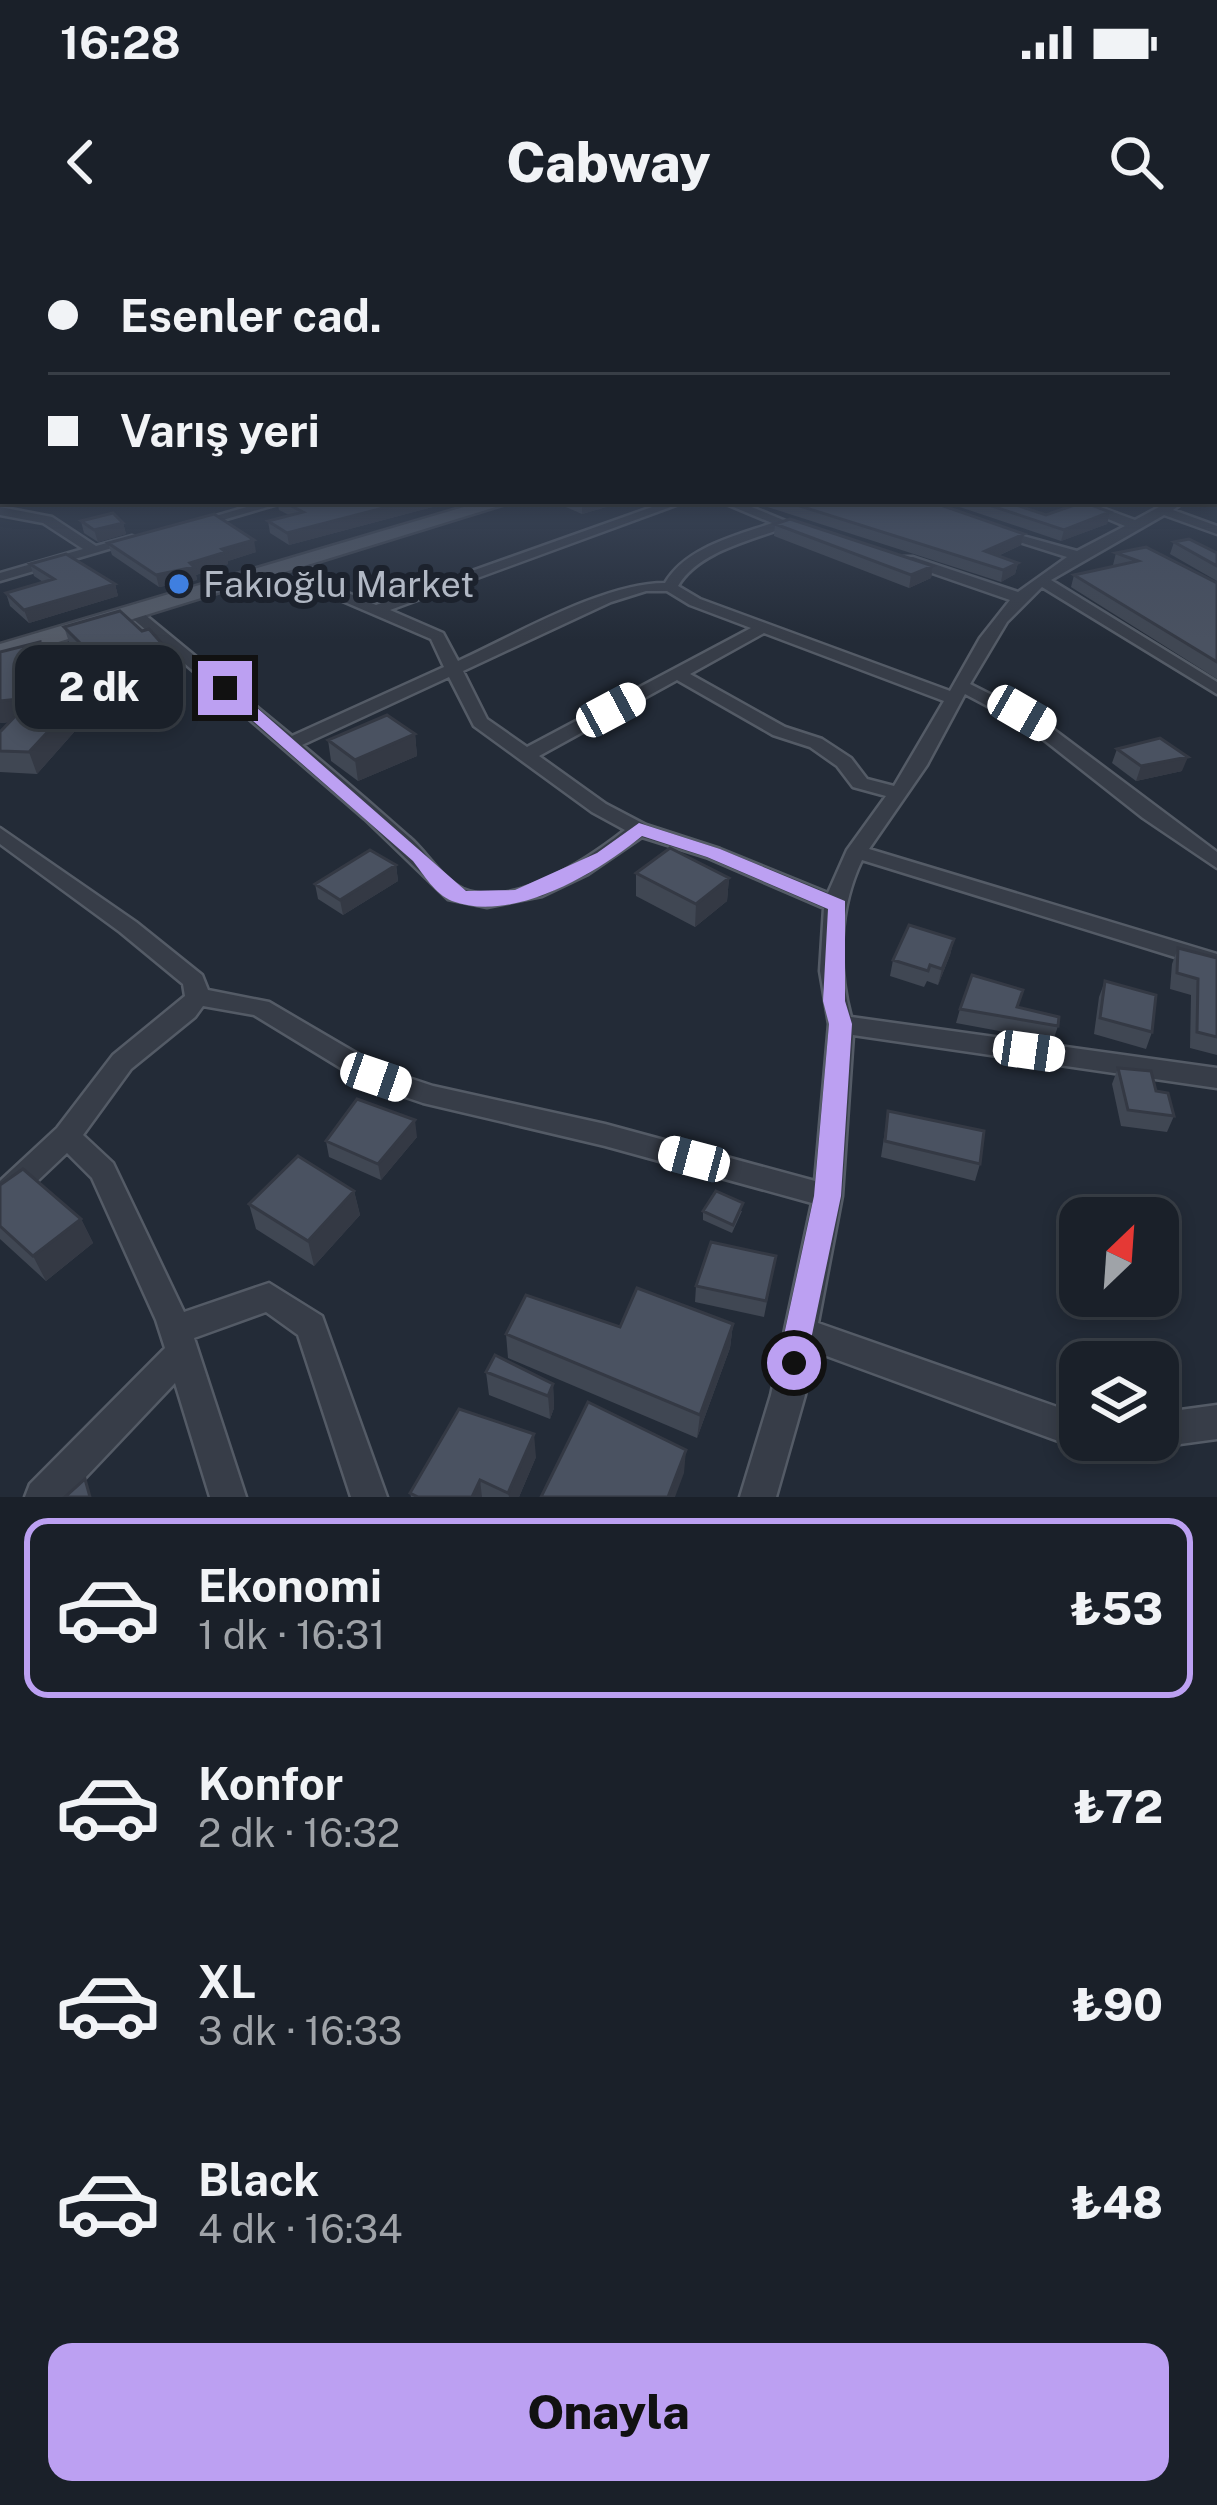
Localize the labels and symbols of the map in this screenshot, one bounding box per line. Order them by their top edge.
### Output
place label: Fakıoğlu Market [203,563,474,605]
marker: Fakıoğlu Market [166,571,192,597]
callout: 2 dk [15,646,183,730]
route end [198,661,252,715]
car [571,677,651,743]
car [982,679,1062,747]
car [991,1028,1067,1074]
car [336,1048,416,1106]
car [655,1132,733,1186]
north arrow [1059,1197,1179,1317]
route start [767,1336,821,1390]

